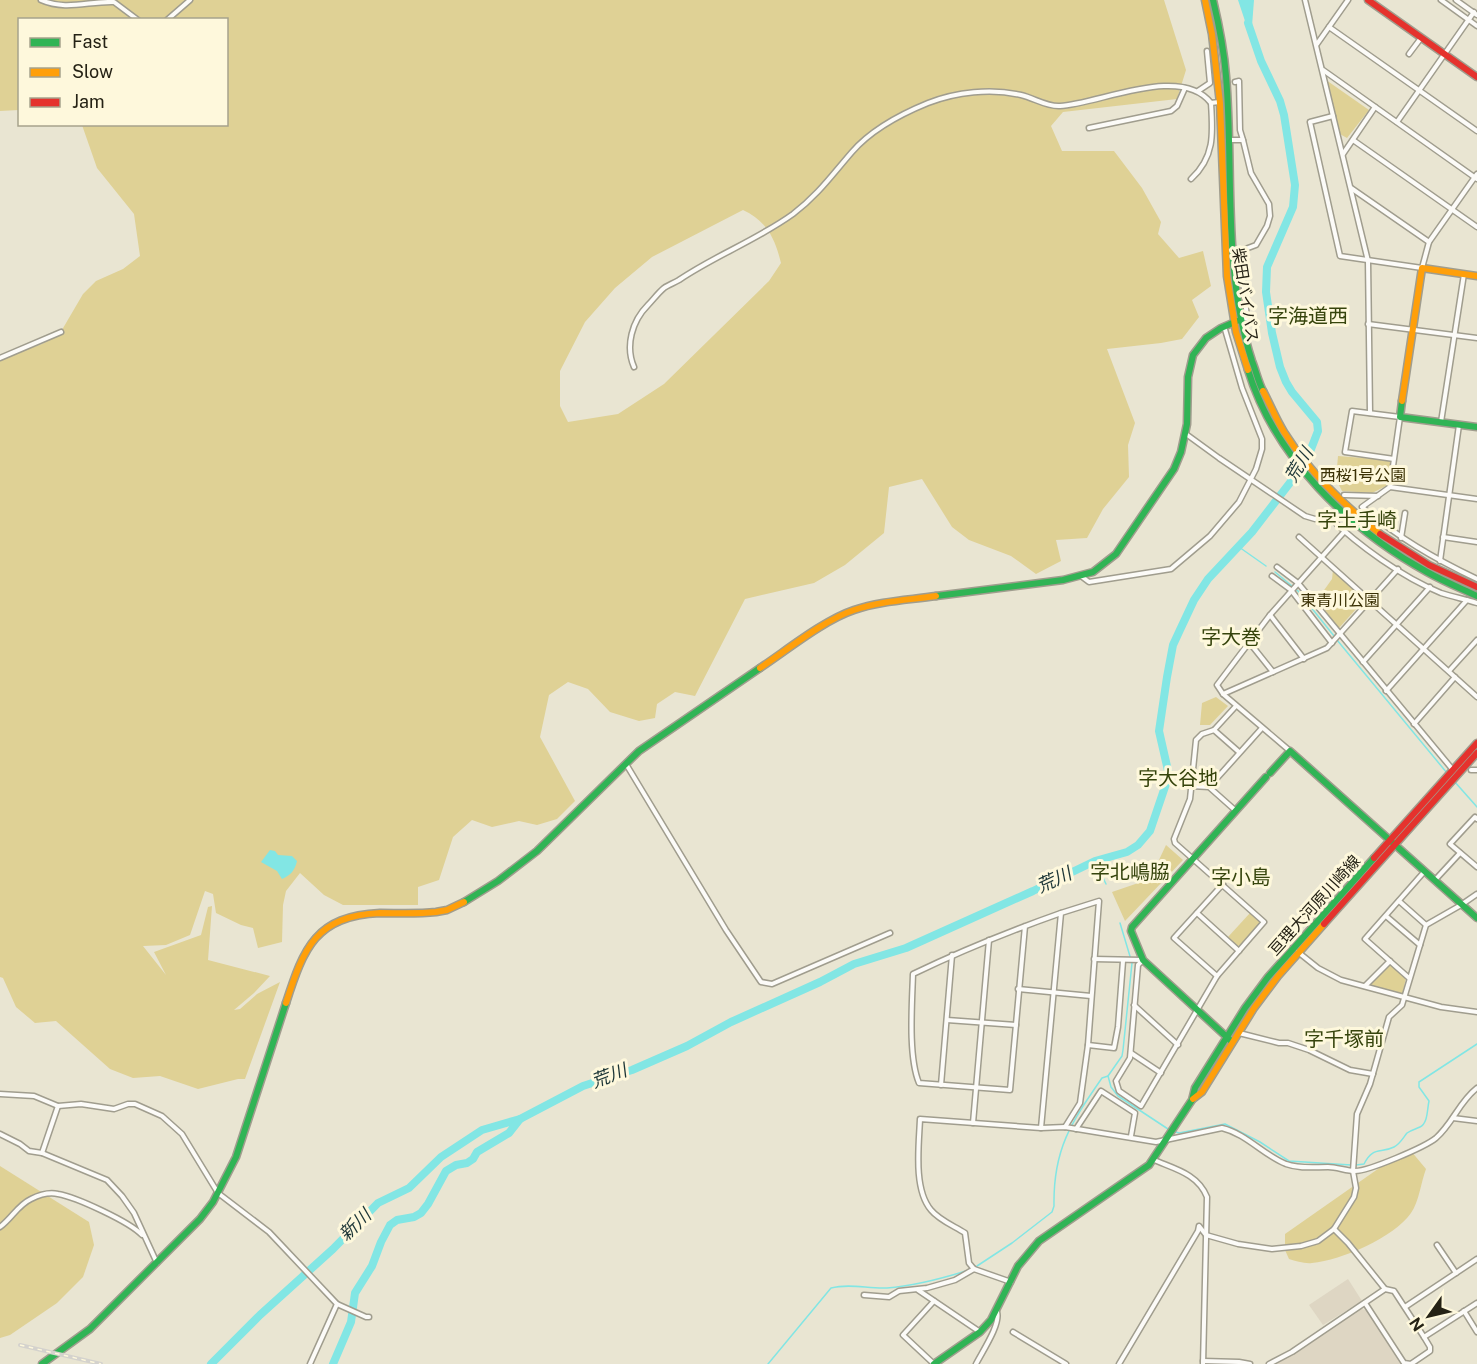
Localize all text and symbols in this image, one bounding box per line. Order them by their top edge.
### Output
legend [18,18,228,126]
text: Fast [72,31,108,52]
text: Slow [72,61,113,82]
text: Jam [72,91,105,112]
street label: 柴田バイパス [1229,246,1262,344]
district label: 字海道西 [1268,304,1348,328]
water label: 荒川 [1280,442,1318,486]
park label: 西桜1号公園 [1320,466,1406,485]
district label: 字土手崎 [1317,508,1397,532]
park label: 東青川公園 [1300,591,1380,610]
district label: 字大巻 [1201,625,1261,649]
district label: 字大谷地 [1138,766,1218,790]
street label: 亘理大河原川崎線 [1264,851,1364,959]
district label: 字北嶋脇 [1090,860,1170,884]
water label: 荒川 [1033,862,1076,897]
district label: 字小島 [1211,865,1271,889]
district label: 字千塚前 [1304,1027,1384,1051]
water label: 荒川 [588,1059,631,1092]
water label: 新川 [334,1203,376,1245]
north arrow [1399,1286,1459,1346]
text: N [1406,1314,1428,1335]

